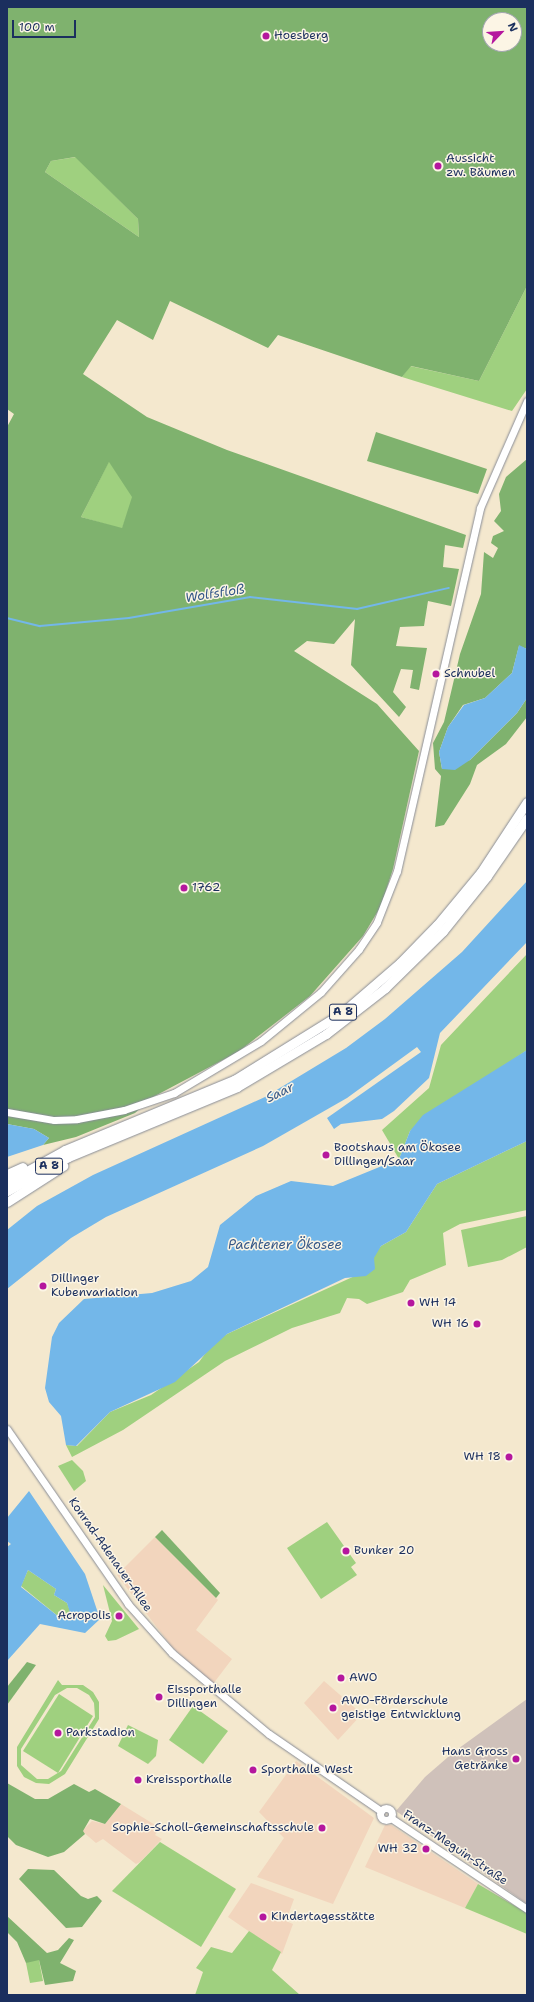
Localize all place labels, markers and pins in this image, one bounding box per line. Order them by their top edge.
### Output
place label: Hoesberg [274,29,328,43]
marker: Hoesberg [261,31,271,41]
place label: Aussicht zw. Bäumen [446,152,515,180]
marker: Aussicht zw. Bäumen [433,161,443,171]
place label: Schnubel [444,667,495,681]
marker: Schnubel [431,669,441,679]
place label: 1762 [192,881,220,895]
marker: 1762 [179,883,189,893]
place label: Bootshaus am Ökosee Dillingen/Saar [334,1141,461,1169]
marker: Bootshaus am Ökosee Dillingen/Saar [321,1150,331,1160]
place label: Dillinger Kubenvariation [51,1272,138,1300]
marker: Dillinger Kubenvariation [38,1281,48,1291]
place label: WH 14 [419,1296,456,1310]
marker: WH 14 [406,1298,416,1308]
place label: WH 16 [432,1317,469,1331]
marker: WH 16 [472,1319,482,1329]
place label: WH 18 [463,1450,501,1464]
marker: WH 18 [504,1452,514,1462]
place label: Bunker 20 [354,1544,414,1558]
marker: Bunker 20 [341,1546,351,1556]
place label: Acropolis [57,1609,111,1623]
marker: Acropolis [114,1611,124,1621]
place label: AWO [349,1671,377,1685]
marker: AWO [336,1673,346,1683]
place label: Eissporthalle Dillingen [167,1683,242,1711]
marker: Eissporthalle Dillingen [154,1692,164,1702]
place label: AWO-Förderschule geistige Entwicklung [341,1694,461,1722]
marker: AWO-Förderschule geistige Entwicklung [328,1703,338,1713]
place label: Parkstadion [66,1726,135,1740]
marker: Parkstadion [53,1728,63,1738]
place label: Hans Gross Getränke [442,1745,508,1773]
marker: Hans Gross Getränke [511,1754,521,1764]
place label: Sporthalle West [261,1763,353,1777]
marker: Sporthalle West [248,1765,258,1775]
place label: Kreissporthalle [146,1773,232,1787]
marker: Kreissporthalle [133,1775,143,1785]
place label: Sophie-Scholl-Gemeinschaftsschule [112,1821,314,1835]
marker: Sophie-Scholl-Gemeinschaftsschule [317,1823,327,1833]
place label: WH 32 [378,1842,418,1856]
marker: WH 32 [421,1844,431,1854]
place label: Kindertagesstätte [271,1910,375,1924]
marker: Kindertagesstätte [258,1912,268,1922]

